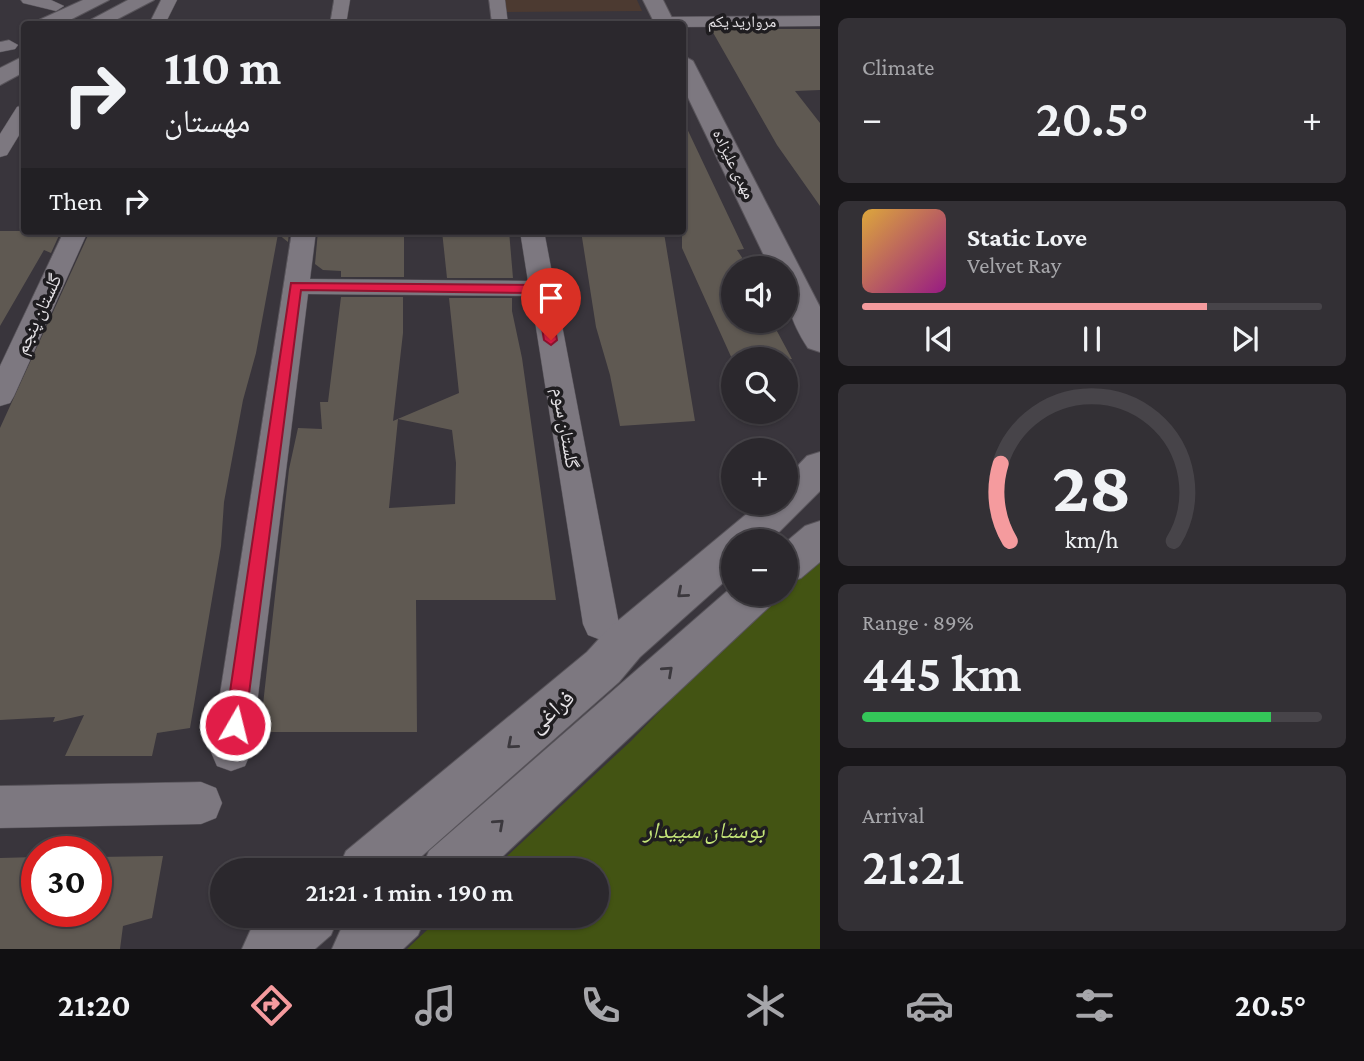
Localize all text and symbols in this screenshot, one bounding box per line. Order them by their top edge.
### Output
street label: مروارید یکم [708,13,776,32]
text: 110 m [164,40,281,95]
icon: right [49,49,140,140]
text: Climate [862,54,934,80]
text: 20.5° [1036,89,1148,147]
text: − [862,97,882,139]
text: + [1302,97,1322,139]
text: مهستان [164,103,250,139]
street label: مهدی علیزاده [708,127,758,202]
icon: right [117,182,155,220]
text: Then [49,187,103,216]
text: Static Love [967,223,1087,252]
text: Velvet Ray [967,252,1061,278]
map controls [721,256,798,606]
button: sound [721,256,798,333]
pin [521,268,581,340]
street label: گلستان پنجم [10,270,68,358]
icon: arrive [532,279,570,317]
icon: previous [920,320,958,358]
icon: pause [1073,320,1111,358]
icon: next [1226,320,1264,358]
button: search [721,347,798,424]
street label: گلستان سوم [546,386,583,471]
button: + [721,438,798,515]
text: 28 [1052,446,1132,527]
text: km/h [1065,525,1119,552]
button: − [721,529,798,606]
one-way arrow [677,585,690,597]
text: Range · 89% [862,609,974,635]
text: 445 km [862,644,1022,702]
one-way arrow [659,667,672,679]
street label: فراغی [523,684,580,739]
position arrow [198,688,272,762]
one-way arrow [507,736,520,748]
text: Arrival [862,802,925,828]
park label: بوستان سپیدار [641,817,765,845]
one-way arrow [491,820,504,832]
speed limit sign: 30 [21,836,112,927]
text: 21:21 [862,837,964,895]
text: 21:21 · 1 min · 190 m [306,878,513,907]
icon: directions [247,981,296,1030]
icon: music [411,981,460,1030]
icon: phone [576,981,625,1030]
icon: climate [741,981,790,1030]
icon: car [905,981,954,1030]
icon: filters [1070,981,1119,1030]
text: 21:20 [58,987,131,1023]
text: 20.5° [1235,987,1306,1023]

